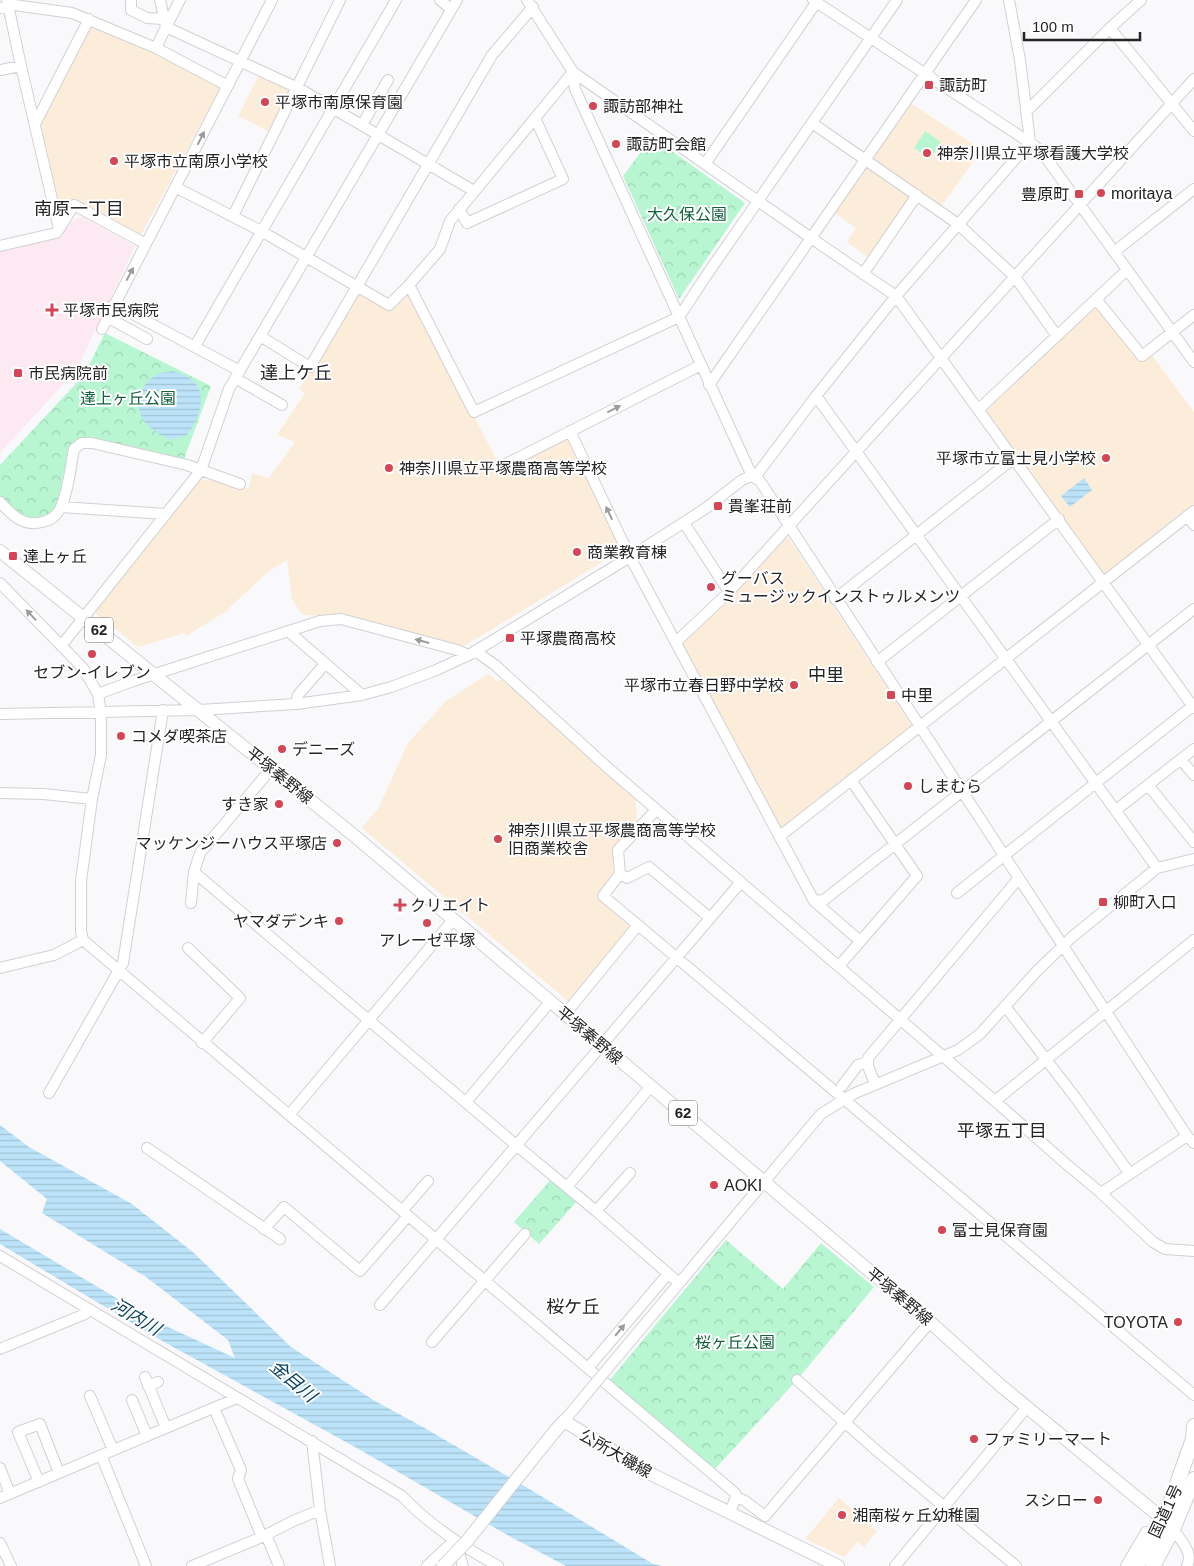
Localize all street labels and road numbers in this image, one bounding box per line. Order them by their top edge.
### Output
road number: 62 [85,618,113,642]
street label: 平塚秦野線 [243,744,316,807]
street label: 平塚秦野線 [554,1003,626,1068]
road number: 62 [669,1100,697,1126]
street label: 平塚秦野線 [864,1264,936,1329]
street label: 公所大磯線 [577,1426,655,1481]
street label: 国道1号 [1146,1482,1185,1541]

